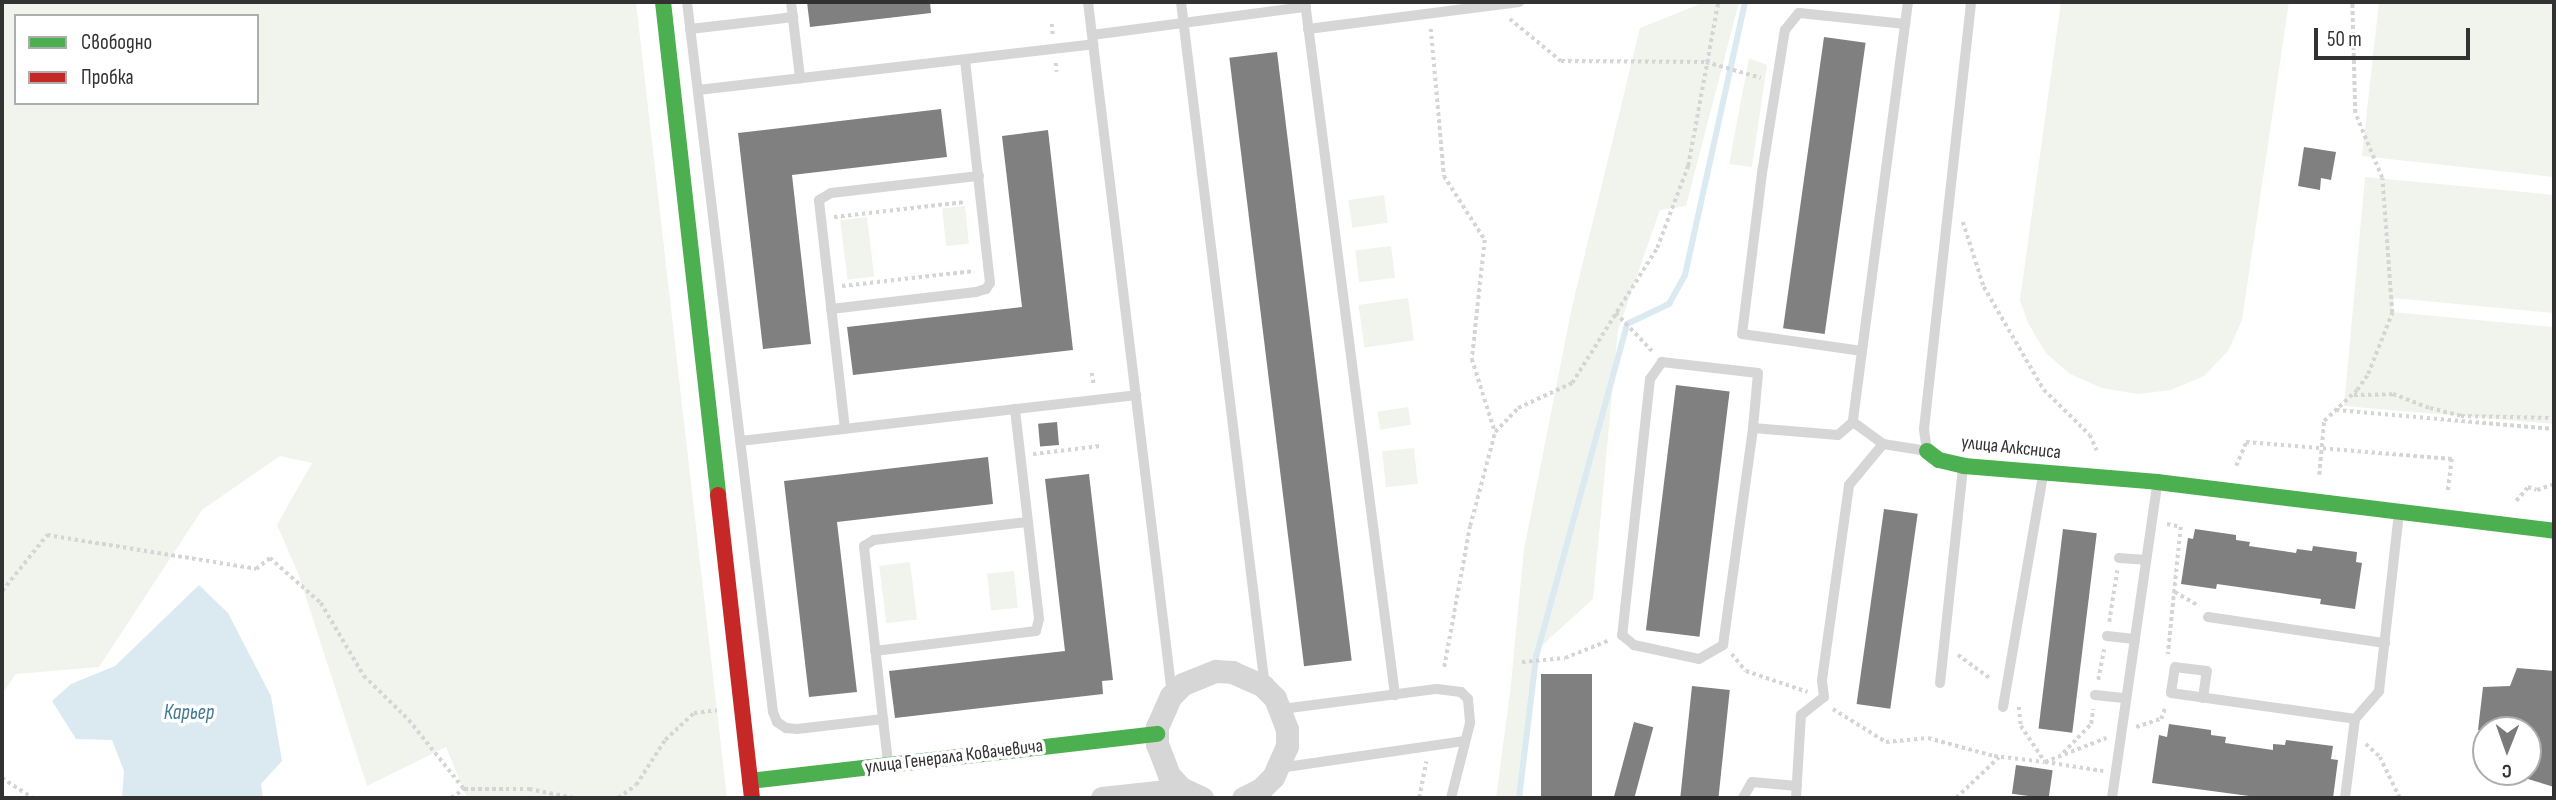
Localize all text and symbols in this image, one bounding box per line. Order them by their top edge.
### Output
legend [14,14,259,105]
scale bar [2318,14,2474,58]
text: 50 m [2327,27,2362,52]
text: Свободно [81,30,152,55]
text: Пробка [81,65,134,90]
street label: улица Алксниса [1960,431,2062,465]
water label: Карьер [164,700,214,726]
north arrow [2472,716,2542,786]
street label: улица Генерала Ковачевича [864,735,1044,779]
text: С [2502,759,2512,782]

